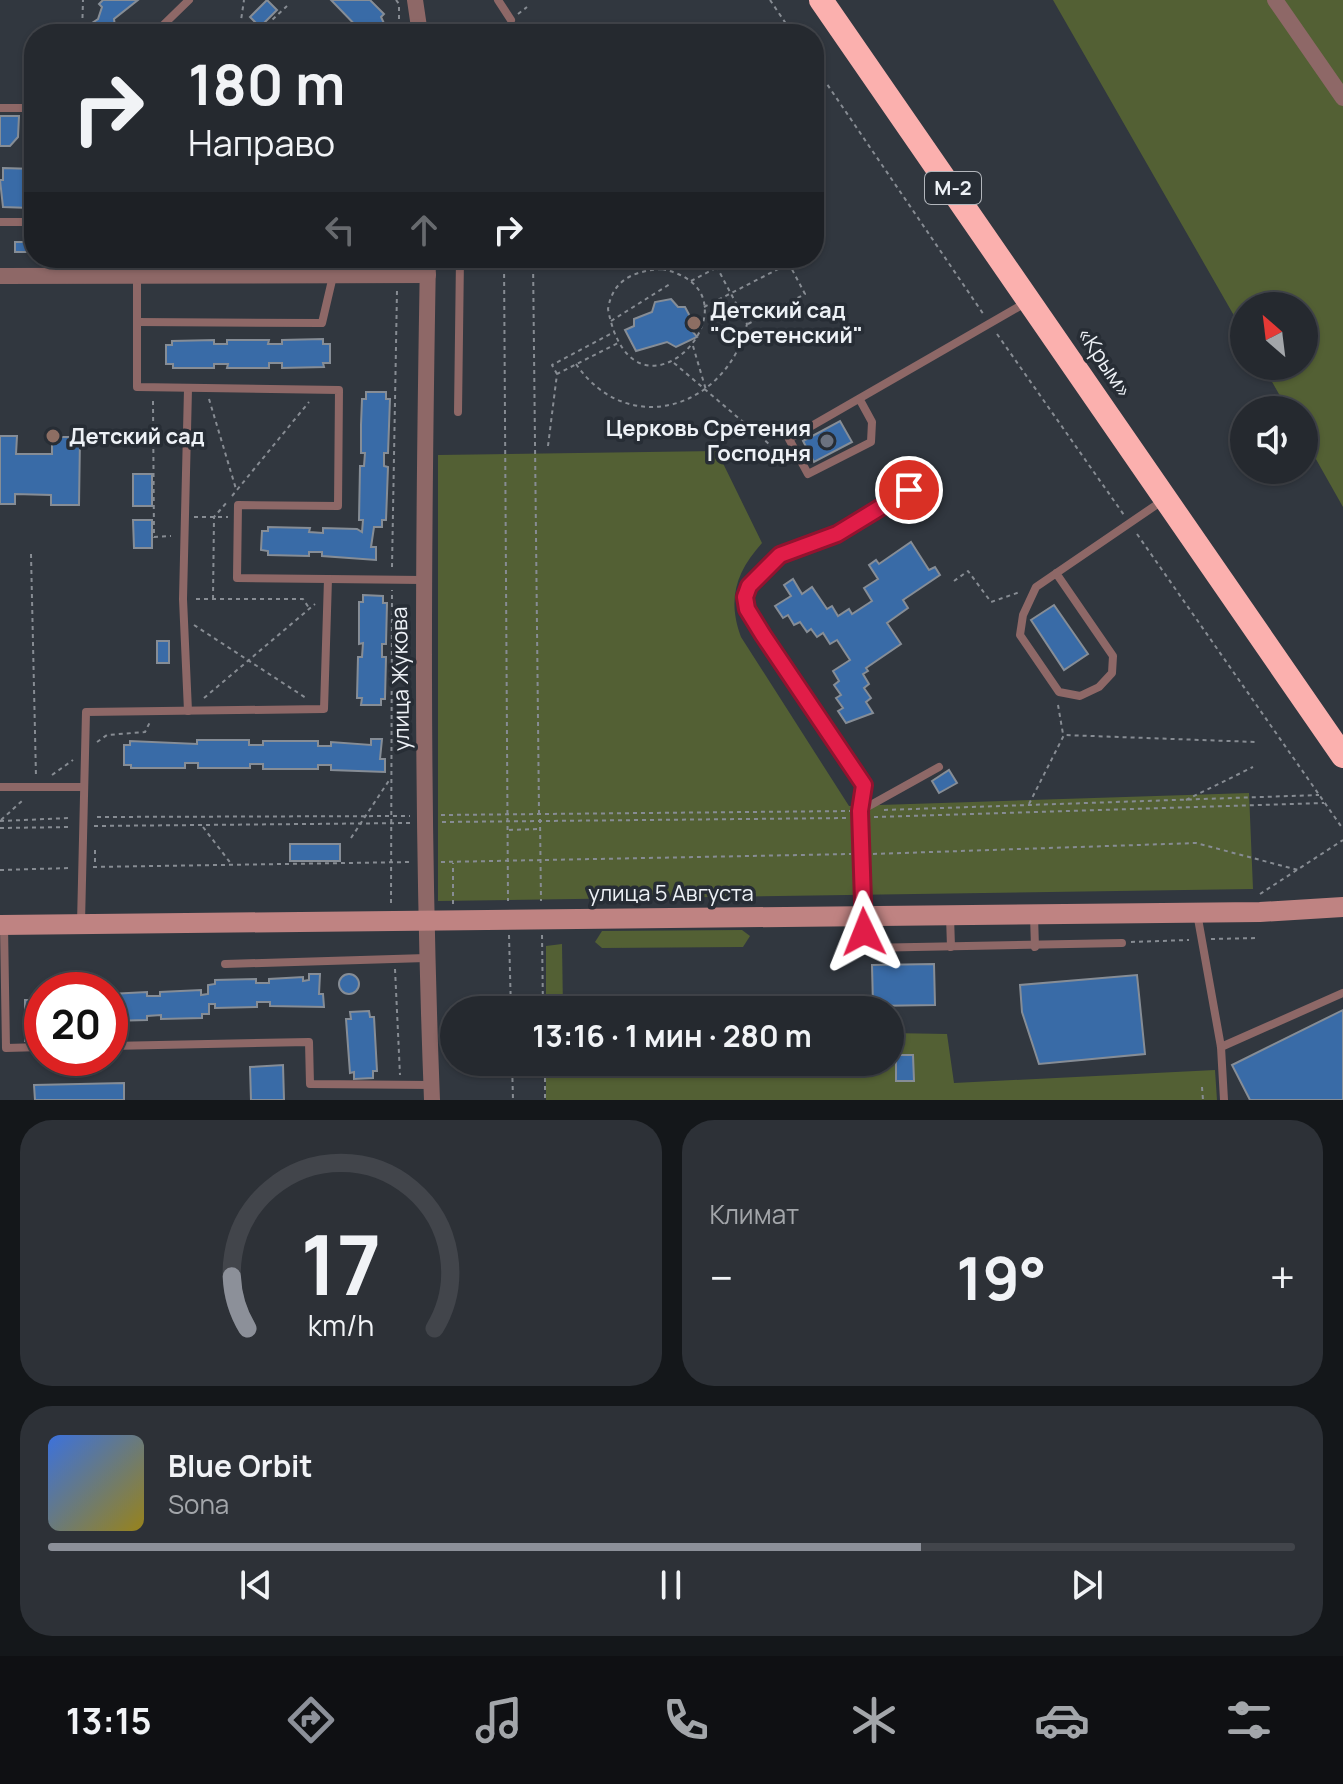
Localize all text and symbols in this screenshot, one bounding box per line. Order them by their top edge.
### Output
text: 180 m [188,45,345,122]
icon: right [56,56,160,160]
text: Направо [188,118,335,167]
road number: М-2 [925,172,981,204]
icon: left [318,208,362,252]
icon: ahead [402,208,446,252]
icon: right [486,208,530,252]
north arrow [1230,292,1318,380]
map controls [1230,292,1318,484]
place label: Детский сад "Сретенский" [710,295,863,350]
marker: Детский сад "Сретенский" [685,314,703,332]
street label: «Крым» [1070,321,1140,403]
button: sound [1230,396,1318,484]
place label: Церковь Сретения Господня [606,413,811,468]
place label: Детский сад [69,421,205,451]
marker: Детский сад [44,427,62,445]
marker: Церковь Сретения Господня [818,432,836,450]
pin [875,456,943,524]
icon: arrive [887,468,931,512]
street label: улица Жукова [384,607,416,751]
street label: улица 5 Августа [588,878,754,908]
position arrow [822,890,906,974]
speed limit sign: 20 [24,972,128,1076]
text: 13:16 · 1 мин · 280 m [532,1015,812,1056]
text: Климат [710,1196,799,1232]
text: 17 [300,1206,381,1320]
text: 19° [956,1236,1047,1318]
text: − [710,1247,733,1307]
text: + [1270,1247,1295,1307]
text: km/h [308,1306,374,1345]
text: Blue Orbit [168,1445,313,1486]
text: Sona [168,1486,229,1522]
icon: previous [234,1563,278,1607]
icon: pause [649,1563,693,1607]
icon: next [1065,1563,1109,1607]
icon: directions [283,1692,339,1748]
icon: music [471,1692,527,1748]
icon: phone [658,1692,714,1748]
icon: climate [846,1692,902,1748]
icon: car [1034,1692,1090,1748]
icon: filters [1221,1692,1277,1748]
text: 13:15 [66,1696,152,1745]

